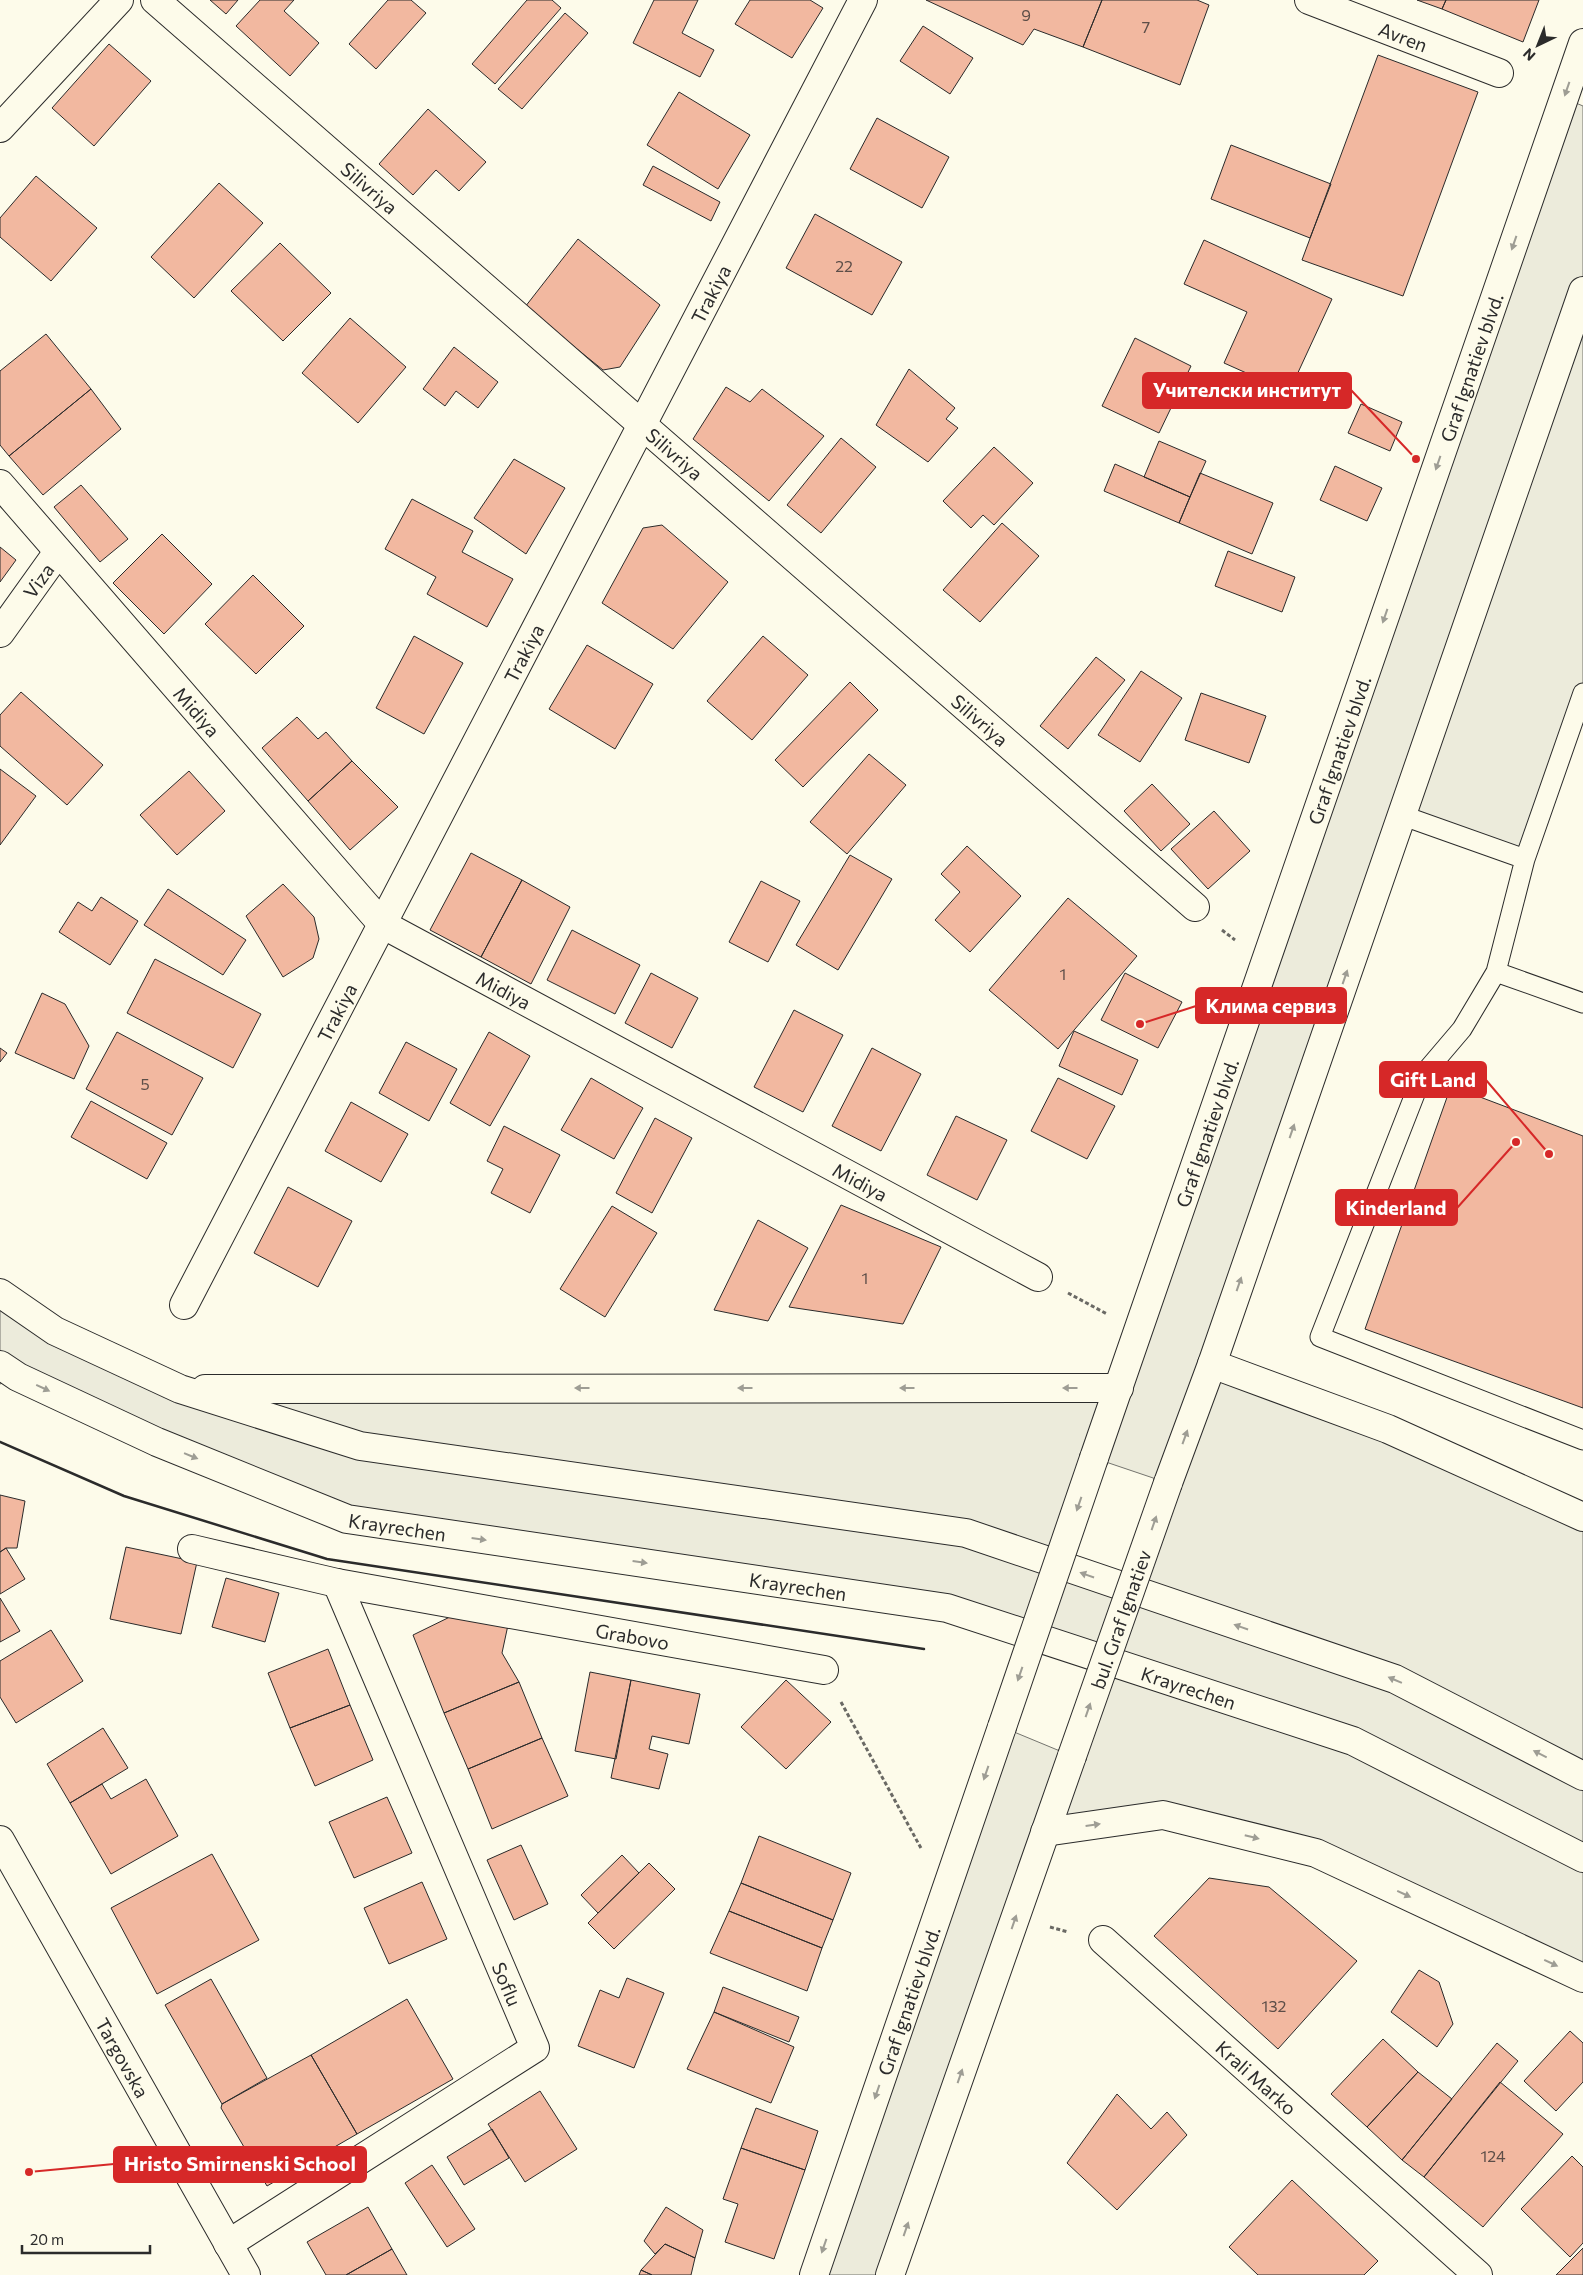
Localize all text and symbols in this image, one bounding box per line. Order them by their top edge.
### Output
house number: 9 [1021,5,1031,24]
street label: Avren [1376,16,1431,56]
house number: 7 [1142,17,1150,36]
north arrow [1513,20,1563,70]
text: N [1519,45,1538,65]
one-way arrow [1563,82,1570,97]
street label: Silivriya [337,156,403,218]
one-way arrow [1510,236,1518,251]
house number: 22 [835,256,853,275]
street label: Trakiya [686,261,735,327]
street label: Graf Ignatiev blvd. [1435,290,1507,445]
callout: Учителски институт [1143,373,1351,408]
text: Учителски институт [1153,377,1342,401]
street label: Silivriya [642,423,708,484]
one-way arrow [1434,455,1441,470]
street label: Viza [18,558,58,602]
one-way arrow [1381,609,1388,624]
street label: Trakiya [499,620,548,686]
street label: Graf Ignatiev blvd. [1302,673,1375,827]
street label: Midiya [169,682,225,741]
street label: Silivriya [947,689,1013,751]
house number: 1 [1060,964,1066,983]
street label: Midiya [473,966,535,1014]
one-way arrow [1341,969,1349,984]
street label: Trakiya [312,979,361,1045]
callout: Клима сервиз [1196,988,1346,1023]
text: Клима сервиз [1206,993,1337,1017]
street label: Graf Ignatiev blvd. [1170,1055,1243,1210]
callout: Gift Land [1380,1062,1486,1097]
text: Gift Land [1390,1067,1476,1091]
house number: 5 [140,1074,150,1093]
one-way arrow [1289,1123,1296,1138]
street label: Midiya [829,1157,892,1205]
callout: Kinderland [1336,1190,1457,1225]
text: Kinderland [1346,1195,1446,1219]
house number: 1 [862,1268,868,1287]
one-way arrow [1236,1277,1243,1292]
one-way arrow [574,1384,590,1392]
one-way arrow [737,1384,753,1392]
one-way arrow [899,1384,915,1392]
one-way arrow [1062,1384,1078,1392]
one-way arrow [36,1385,50,1393]
one-way arrow [1182,1430,1189,1445]
one-way arrow [183,1453,198,1460]
one-way arrow [1074,1497,1082,1512]
street label: Krayrechen [347,1508,448,1545]
one-way arrow [1151,1516,1158,1531]
one-way arrow [472,1535,488,1543]
street label: bul. Graf Ignatiev [1085,1546,1155,1692]
one-way arrow [632,1559,648,1567]
street label: Krayrechen [748,1567,848,1604]
one-way arrow [1080,1570,1095,1578]
street label: Grabovo [594,1618,671,1654]
one-way arrow [1233,1623,1248,1631]
street label: Krayrechen [1138,1661,1239,1713]
one-way arrow [1016,1667,1023,1682]
one-way arrow [1387,1676,1402,1684]
one-way arrow [1084,1702,1092,1717]
one-way arrow [1532,1750,1547,1758]
one-way arrow [982,1766,990,1781]
one-way arrow [1086,1821,1102,1829]
one-way arrow [1245,1833,1260,1841]
one-way arrow [1397,1891,1411,1899]
one-way arrow [1010,1915,1018,1930]
street label: Graf Ignatiev blvd. [872,1923,944,2078]
street label: Soflu [488,1959,526,2009]
one-way arrow [1544,1959,1558,1967]
house number: 132 [1262,1996,1287,2015]
street label: Targovska [91,2014,155,2101]
street label: Krali Marko [1212,2035,1302,2119]
one-way arrow [957,2068,964,2083]
one-way arrow [873,2085,880,2100]
house number: 124 [1480,2146,1506,2165]
callout: Hristo Smirnenski School [114,2147,366,2182]
text: Hristo Smirnenski School [124,2151,356,2175]
one-way arrow [902,2221,910,2236]
scale bar [22,2222,150,2254]
text: 20 m [30,2230,64,2248]
one-way arrow [820,2239,828,2254]

